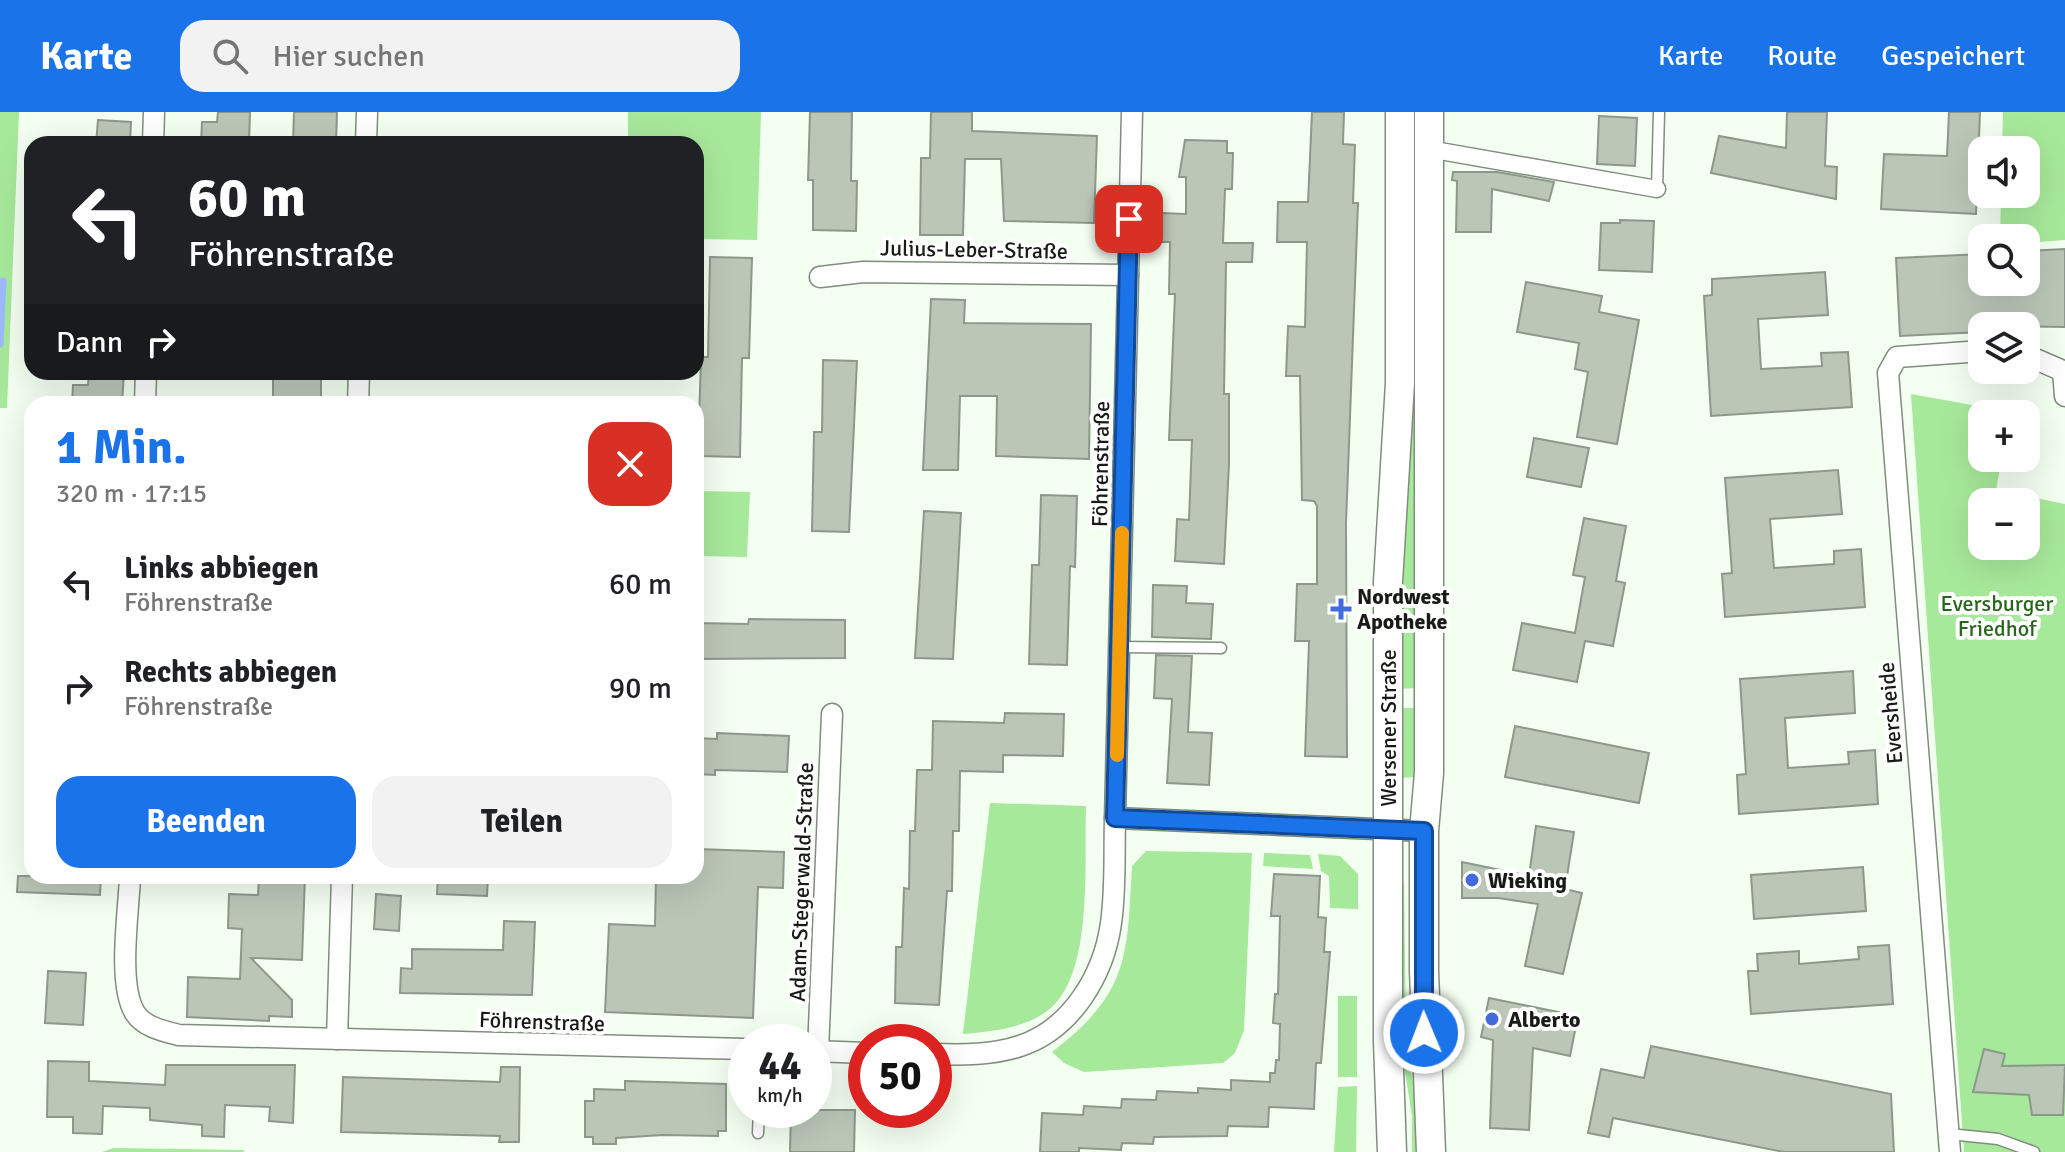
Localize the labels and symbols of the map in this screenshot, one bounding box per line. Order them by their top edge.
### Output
pin [1095,185,1163,253]
street label: Julius-Leber-Straße [880,234,1068,265]
street label: Föhrenstraße [1086,401,1115,527]
place label: Nordwest Apotheke [1357,583,1449,635]
park label: Eversburger Friedhof [1941,590,2053,642]
marker: Nordwest Apotheke [1332,600,1350,618]
street label: Wersener Straße [1375,649,1402,807]
street label: Eversheide [1873,661,1908,765]
street label: Adam-Stegerwald-Straße [784,762,819,1002]
place label: Wieking [1488,867,1567,894]
marker: Wieking [1463,871,1481,889]
position arrow [1382,991,1466,1075]
street label: Föhrenstraße [478,1006,606,1037]
place label: Alberto [1508,1006,1581,1033]
marker: Alberto [1483,1010,1501,1028]
speed limit sign: 50 [848,1024,952,1128]

